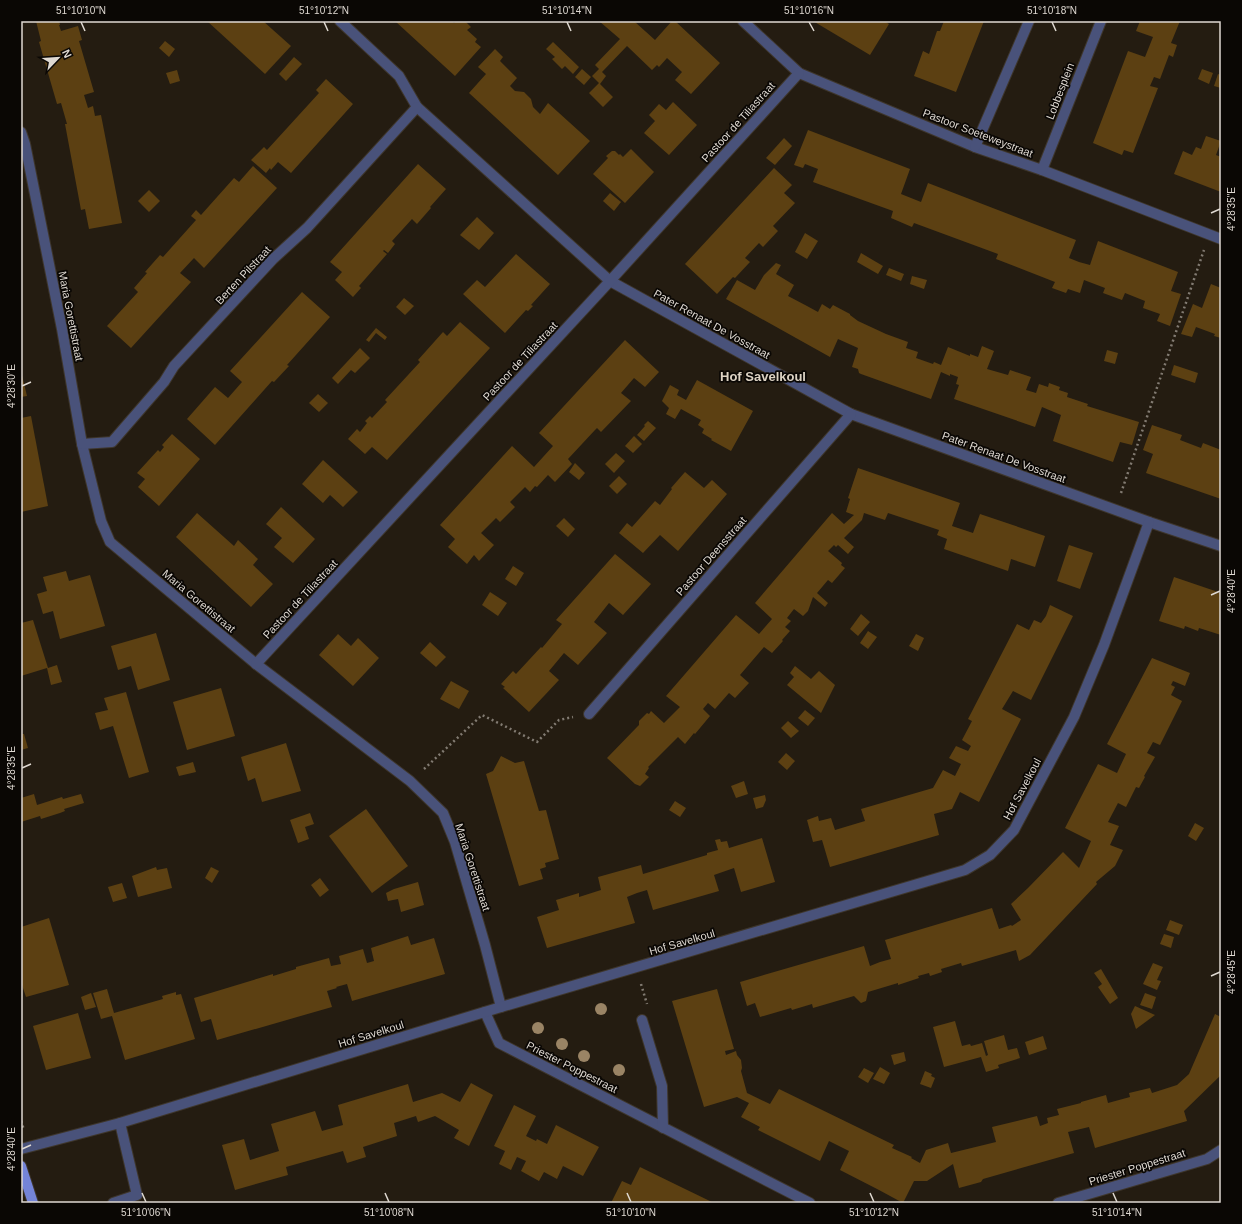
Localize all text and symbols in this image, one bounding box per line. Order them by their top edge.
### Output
text: 51°10'10"N [56,5,106,16]
text: 51°10'12"N [299,5,349,16]
text: 51°10'14"N [542,5,592,16]
text: 51°10'16"N [784,5,834,16]
text: 51°10'18"N [1027,5,1077,16]
north arrow [38,38,78,78]
text: N [60,48,74,60]
street label: Lobbesplein [1044,61,1076,121]
street label: Pastoor de Tiliastraat [699,80,777,164]
street label: Pastoor Soeteweystraat [921,106,1035,160]
text: 4°28'35"E [1226,187,1237,231]
street label: Berten Pilstraat [213,243,273,307]
street label: Maria Gorettistraat [56,270,86,362]
street label: Pater Renaat De Vosstraat [652,287,772,361]
street label: Pastoor de Tiliastraat [480,319,560,403]
text: 4°28'30"E [6,364,17,408]
district label: Hof Savelkoul [720,369,806,384]
street label: Pater Renaat De Vosstraat [940,429,1068,485]
street label: Pastoor Deensstraat [674,514,748,598]
street label: Pastoor de Tiliastraat [260,557,340,641]
street label: Maria Gorettistraat [160,567,238,635]
text: 4°28'40"E [1226,569,1237,613]
text: 4°28'35"E [6,746,17,790]
street label: Hof Savelkoul [1001,756,1043,822]
street label: Maria Gorettistraat [453,822,493,912]
street label: Hof Savelkoul [648,927,716,957]
text: 4°28'45"E [1226,950,1237,994]
street label: Hof Savelkoul [337,1018,405,1050]
street label: Priester Poppestraat [525,1039,619,1095]
text: 4°28'40"E [6,1127,17,1171]
street label: Priester Poppestraat [1087,1147,1187,1187]
text: 51°10'06"N [121,1207,171,1218]
text: 51°10'08"N [364,1207,414,1218]
text: 51°10'10"N [606,1207,656,1218]
text: 51°10'12"N [849,1207,899,1218]
text: 51°10'14"N [1092,1207,1142,1218]

